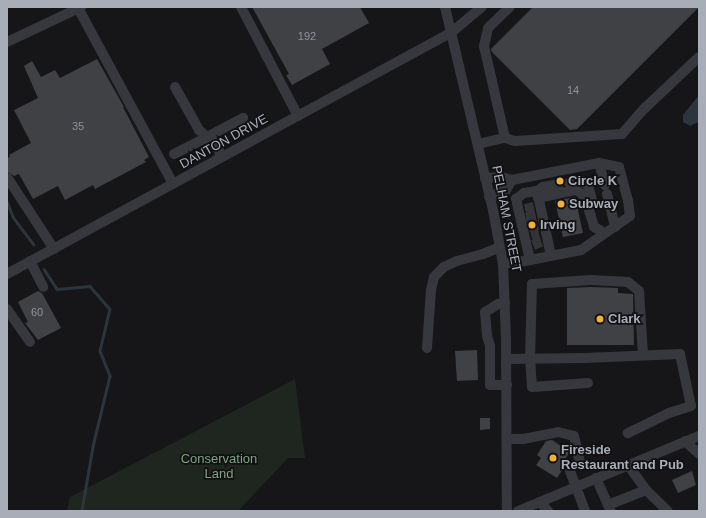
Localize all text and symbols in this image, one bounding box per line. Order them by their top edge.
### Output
house number: 192 [298,29,316,43]
house number: 14 [567,83,579,97]
street label: DANTON DRIVE [177,111,271,173]
house number: 35 [72,119,84,133]
street label: PELHAM STREET [488,164,524,274]
place label: Circle K [568,173,617,189]
marker: Circle K [555,176,565,186]
place label: Subway [569,196,618,212]
marker: Subway [556,199,566,209]
place label: Irving [540,217,575,233]
marker: Irving [527,220,537,230]
house number: 60 [31,305,43,319]
place label: Clark [608,311,641,327]
marker: Clark [595,314,605,324]
place label: Fireside Restaurant and Pub [561,443,684,474]
park label: Conservation Land [181,452,257,483]
marker: Fireside Restaurant and Pub [548,453,558,463]

